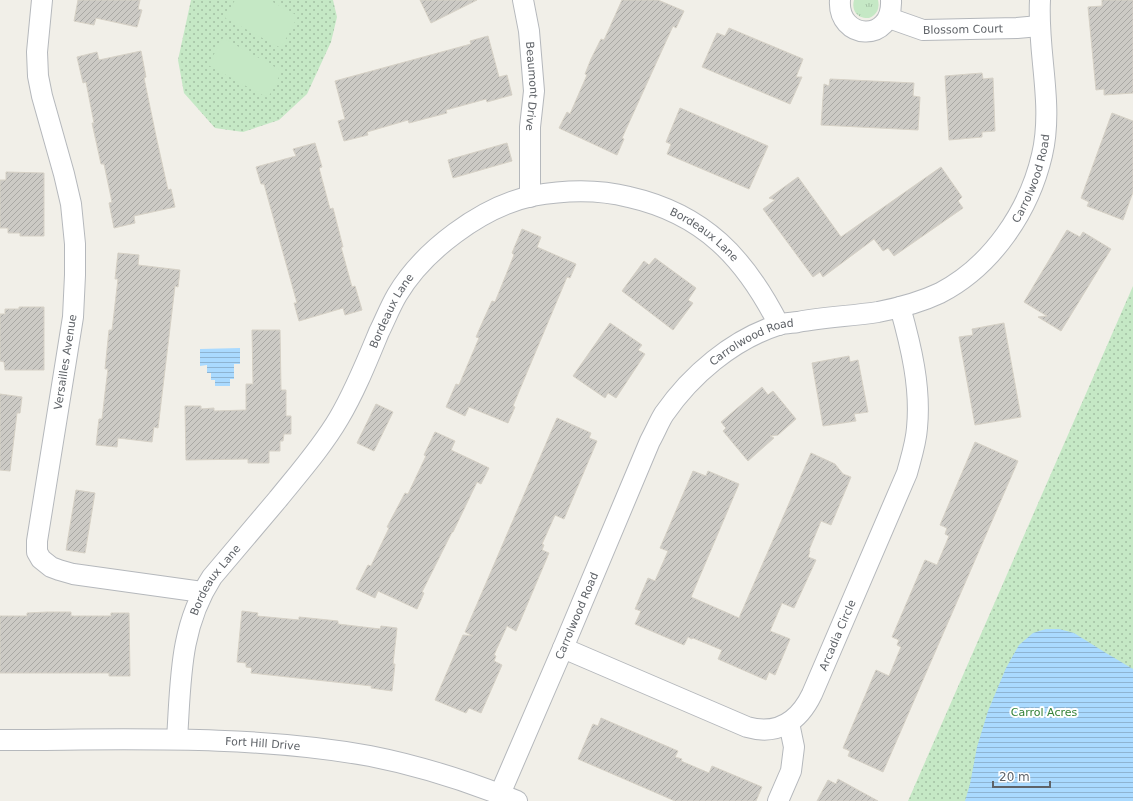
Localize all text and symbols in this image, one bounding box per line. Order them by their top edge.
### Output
street label: Blossom Court [923,22,1004,37]
street label: Beaumont Drive [523,41,540,131]
street label: Carrolwood Road [1009,133,1052,225]
street label: Bordeaux Lane [668,205,741,265]
street label: Bordeaux Lane [367,271,417,350]
street label: Versailles Avenue [52,313,79,411]
street label: Carrolwood Road [707,317,794,369]
street label: Bordeaux Lane [188,542,244,617]
street label: Carrolwood Road [553,570,601,662]
street label: Arcadia Circle [817,598,859,673]
park label: Carrol Acres [1011,706,1077,719]
street label: Fort Hill Drive [225,735,301,753]
scale bar [993,763,1050,789]
text: 20 m [999,770,1030,784]

